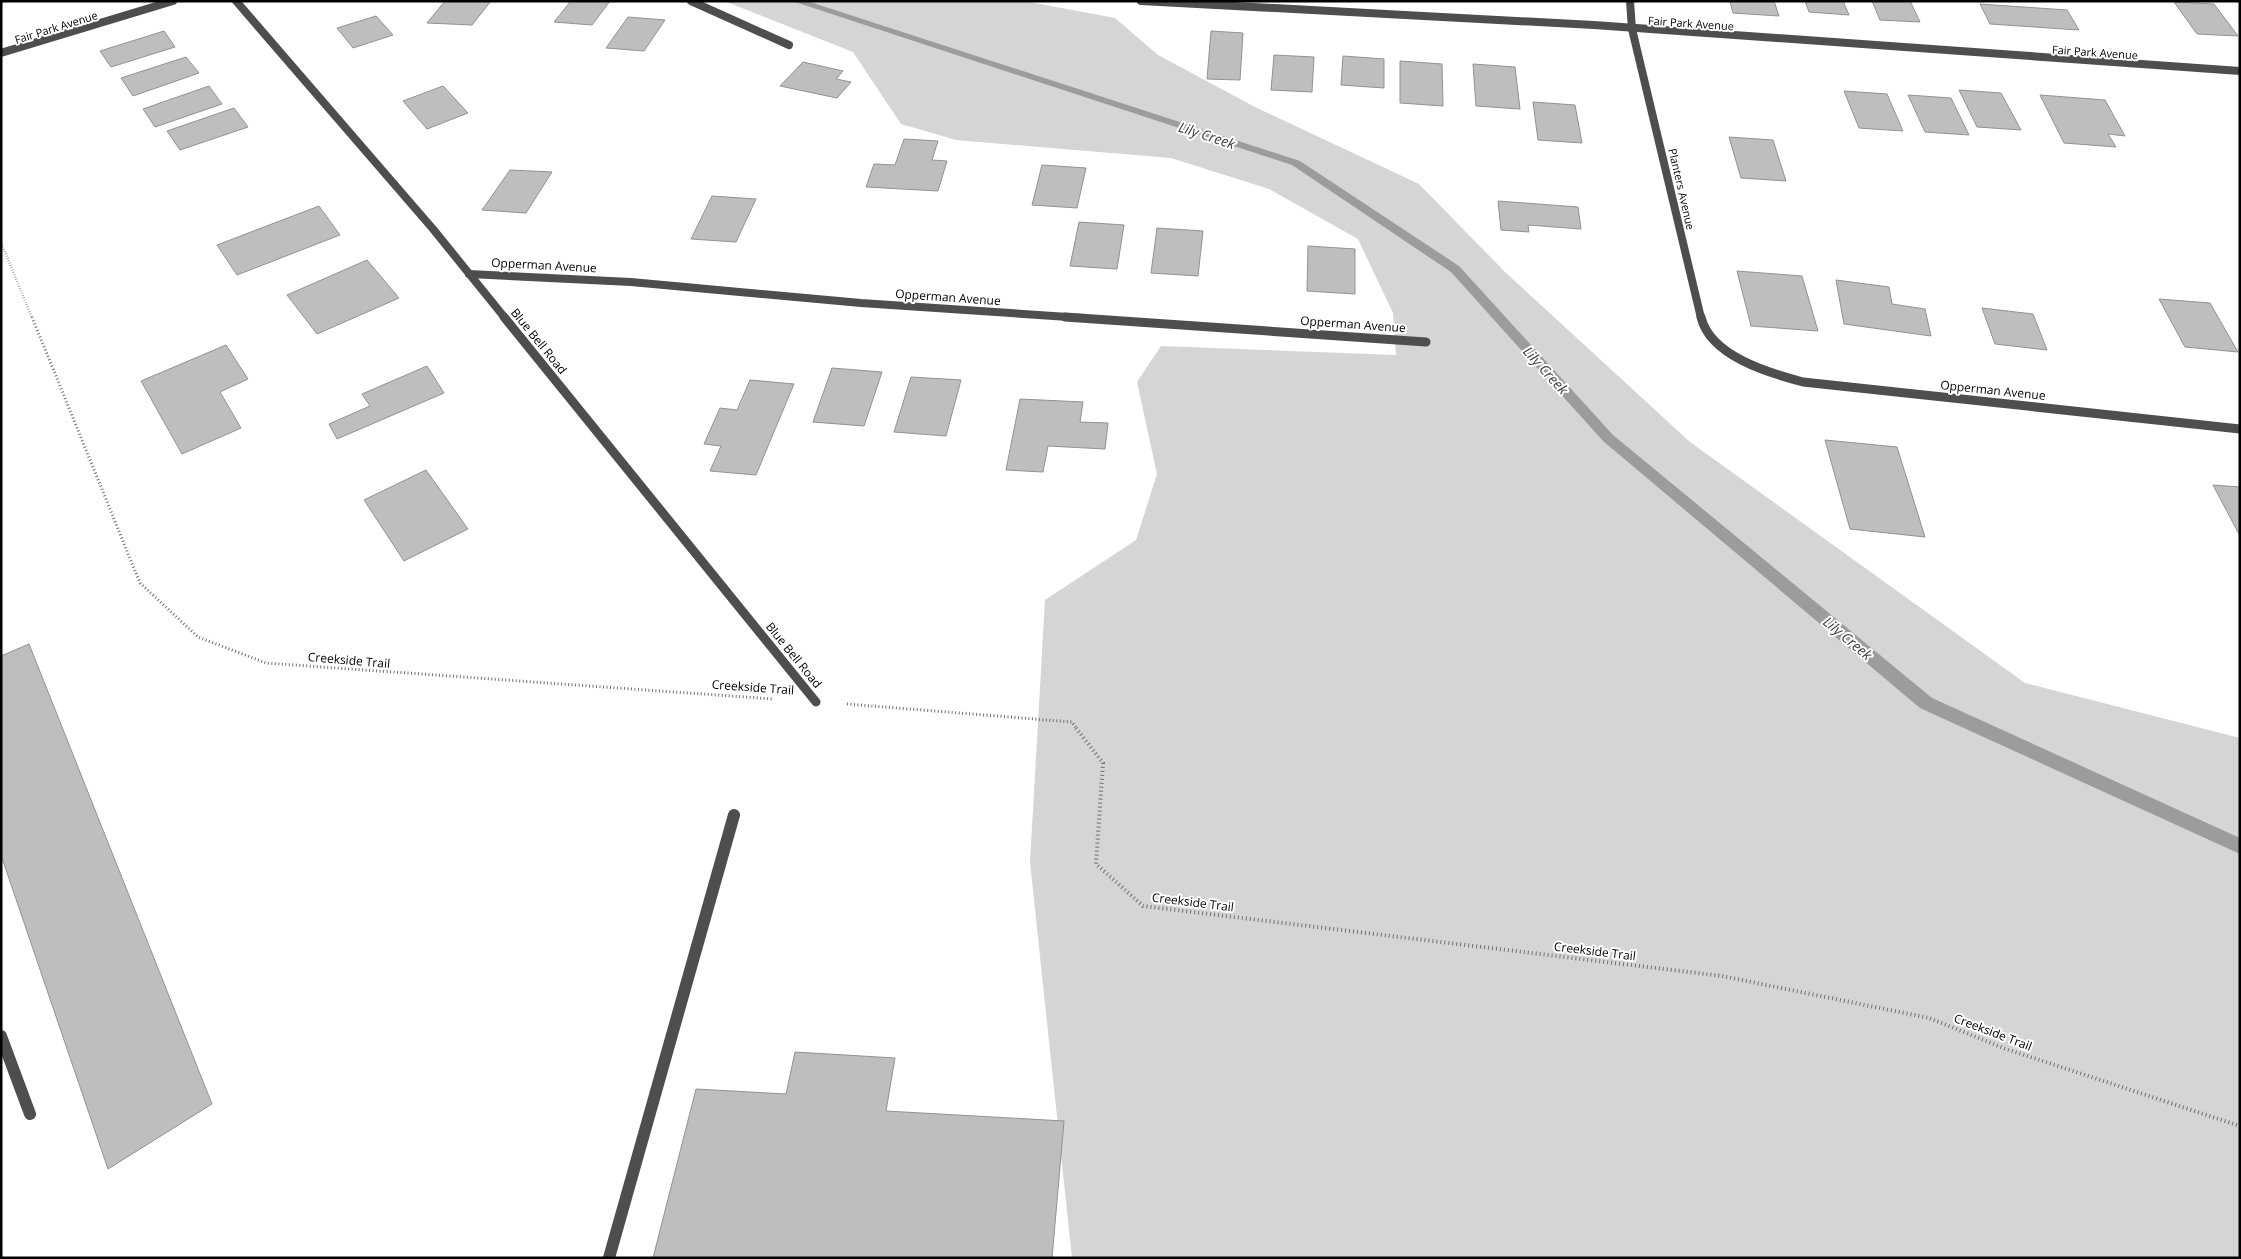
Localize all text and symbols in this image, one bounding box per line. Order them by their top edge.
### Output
street label: Fair Park Avenue [13,7,99,47]
street label: Fair Park Avenue [1648,13,1734,33]
street label: Fair Park Avenue [2052,42,2138,62]
water label: Lily Creek [1176,117,1239,153]
street label: Planters Avenue [1665,147,1699,231]
street label: Opperman Avenue [491,254,597,276]
street label: Opperman Avenue [895,285,1002,309]
street label: Blue Bell Road [507,304,571,378]
street label: Opperman Avenue [1300,312,1407,336]
water label: Lily Creek [1519,342,1573,399]
street label: Opperman Avenue [1940,376,2047,404]
water label: Lily Creek [1820,612,1877,665]
street label: Blue Bell Road [762,618,826,692]
street label: Creekside Trail [307,648,391,672]
street label: Creekside Trail [711,676,795,698]
street label: Creekside Trail [1151,889,1235,915]
street label: Creekside Trail [1553,938,1637,964]
street label: Creekside Trail [1951,1009,2035,1055]

